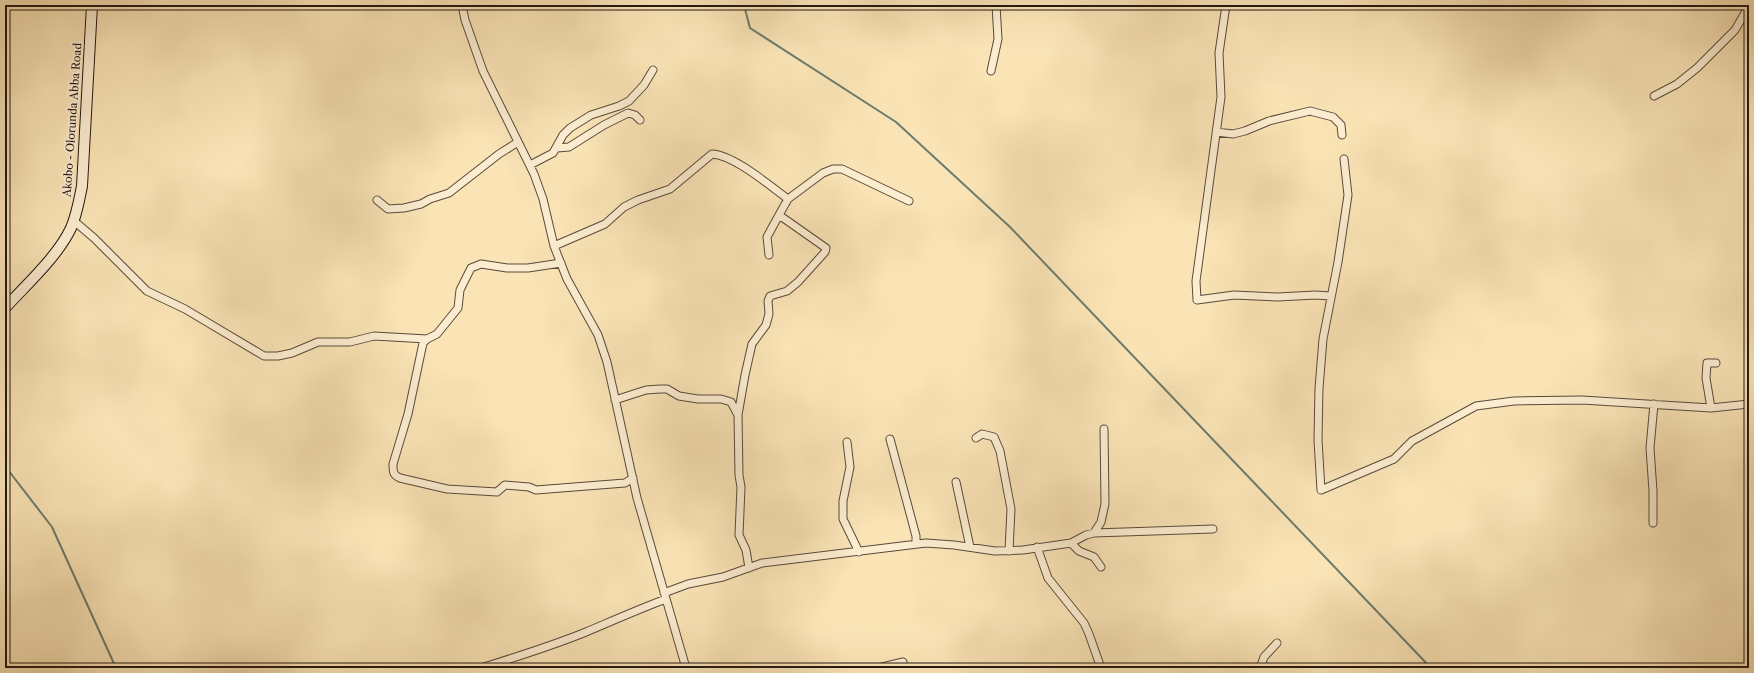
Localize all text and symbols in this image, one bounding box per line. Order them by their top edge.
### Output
street label: Akobo - Olorunda Abba Road [60,42,84,199]

